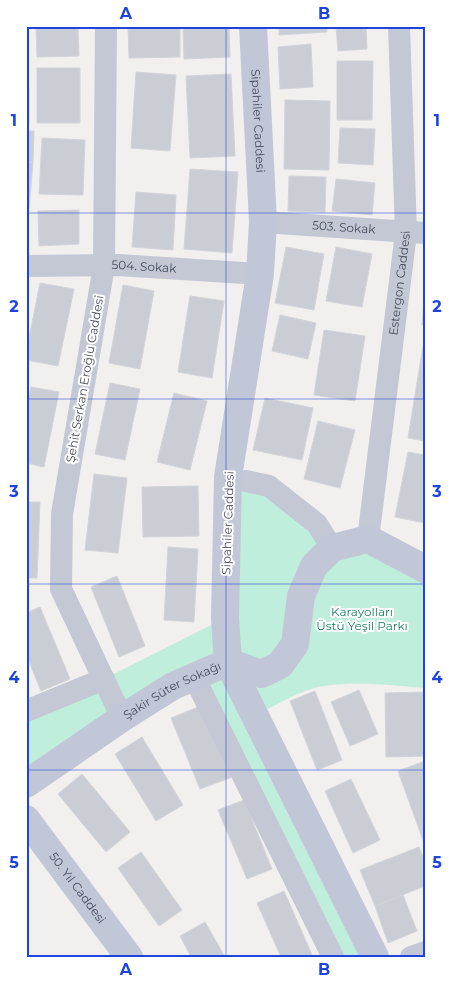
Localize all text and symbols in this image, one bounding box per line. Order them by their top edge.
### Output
text: A [119,4,133,23]
text: B [318,4,330,23]
street label: Sipahiler Caddesi [248,69,268,173]
text: 1 [11,111,17,130]
text: 1 [434,111,440,130]
street label: 503. Sokak [312,217,377,237]
street label: Estergon Caddesi [385,230,413,336]
street label: 504. Sokak [111,257,178,276]
street label: Şehit Serkan Eroğlu Caddesi [62,294,107,464]
text: 2 [9,297,19,316]
text: 2 [432,297,442,316]
street label: Sipahiler Caddesi [218,471,237,575]
text: 3 [8,482,19,501]
text: 3 [431,482,442,501]
park label: Karayolları Üstü Yeşil Parkı [316,604,408,633]
street label: Şakir Süter Sokağı [120,658,223,722]
text: 4 [8,668,20,687]
text: 4 [431,668,443,687]
street label: 50. Yıl Caddesi [46,849,109,926]
text: 5 [9,853,19,872]
text: 5 [432,853,442,872]
text: A [119,960,133,979]
text: B [318,960,330,979]

